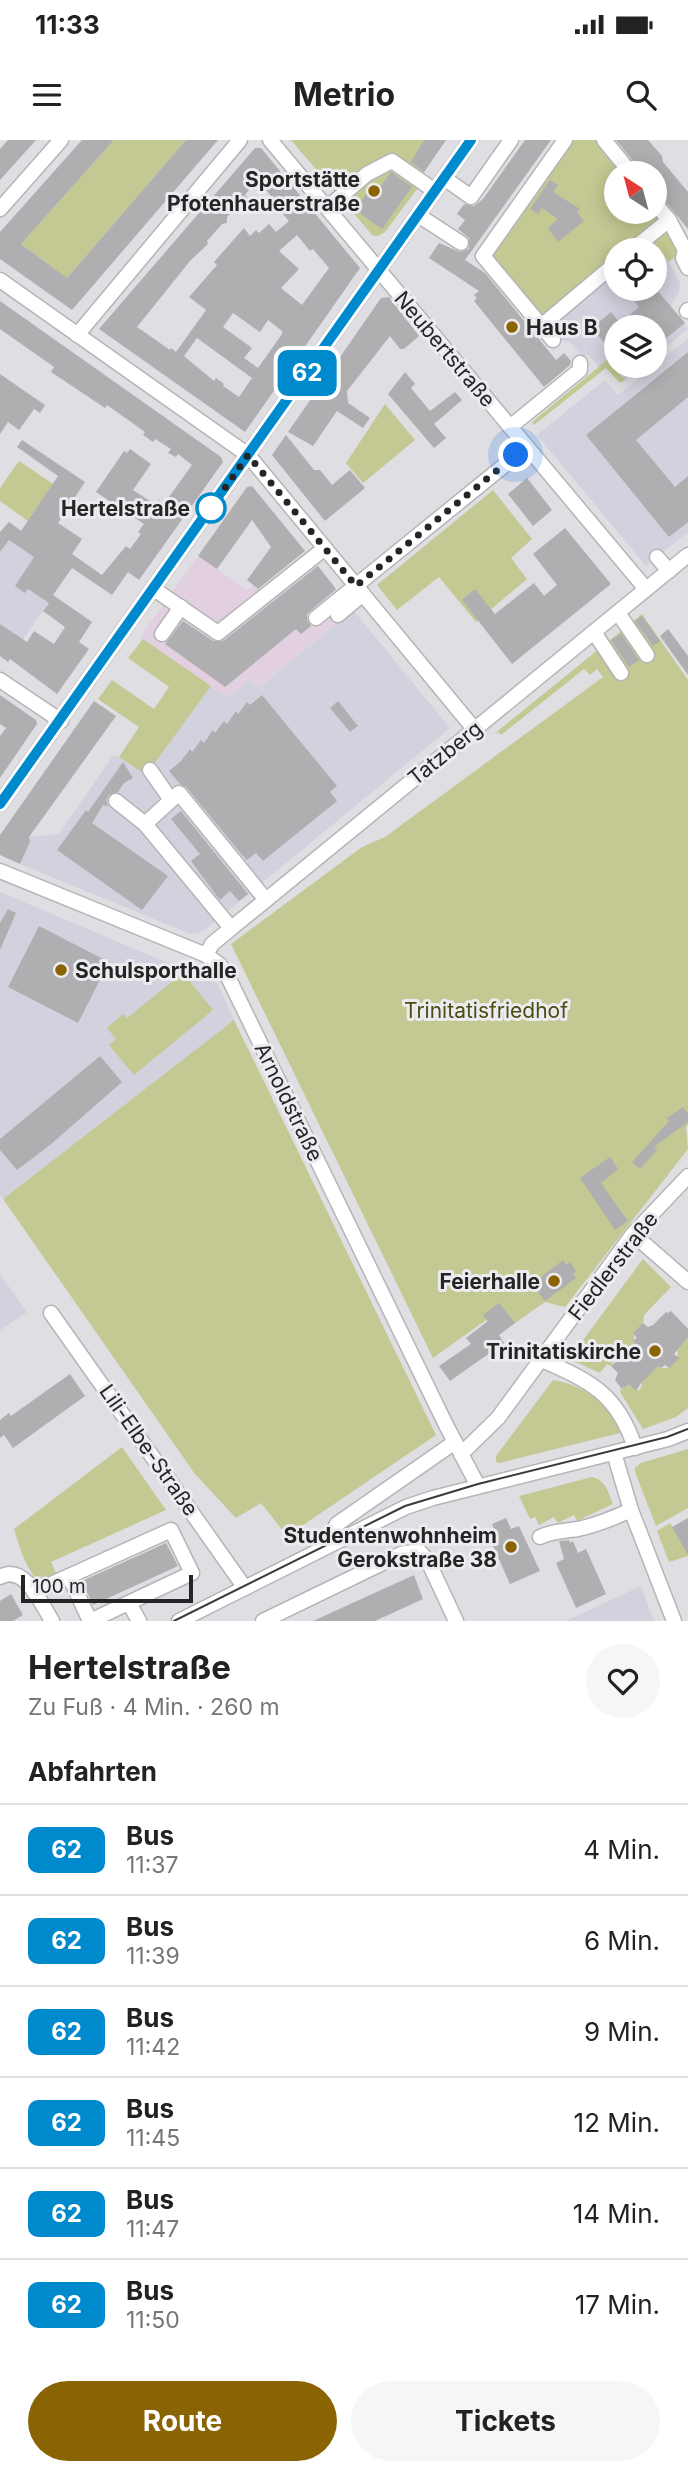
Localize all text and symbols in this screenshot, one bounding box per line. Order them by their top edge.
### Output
text: 11:33 [35,9,100,40]
text: Metrio [293,75,395,114]
icon: menu [28,76,66,114]
icon: search [622,76,660,114]
north arrow [604,161,667,224]
map controls [604,161,667,378]
place label: Sportstätte Pfotenhauerstraße [167,167,360,216]
marker: Sportstätte Pfotenhauerstraße [366,183,382,199]
button: locate [604,238,667,301]
street label: Neubertstraße [389,286,501,412]
place label: Haus B [526,315,598,340]
button: layers [604,315,667,378]
marker: Haus B [504,319,520,335]
line badge: 62 [276,350,338,396]
text: 62 [292,358,322,387]
your location [498,437,533,472]
marker: Hertelstraße [196,493,226,523]
place label: Hertelstraße [61,496,190,521]
street label: Tatzberg [403,716,487,790]
place label: Schulsporthalle [75,958,237,983]
marker: Schulsporthalle [53,962,69,978]
park label: Trinitatisfriedhof [404,998,568,1023]
street label: Arnoldstraße [250,1039,328,1165]
street label: Fiedlerstraße [563,1207,663,1325]
place label: Feierhalle [440,1269,540,1294]
marker: Feierhalle [546,1273,562,1289]
place label: Trinitatiskirche [486,1339,641,1364]
marker: Trinitatiskirche [647,1343,663,1359]
street label: Lili-Elbe-Straße [94,1380,204,1520]
place label: Studentenwohnheim Gerokstraße 38 [284,1523,497,1572]
marker: Studentenwohnheim Gerokstraße 38 [503,1539,519,1555]
scale bar [21,1572,192,1604]
text: 100 m [32,1575,86,1598]
button: heart [586,1644,660,1718]
text: Hertelstraße [28,1647,231,1687]
text: Zu Fuß · 4 Min. · 260 m [28,1693,280,1721]
text: Abfahrten [28,1756,157,1787]
text: Bus [126,1820,174,1851]
text: 4 Min. [583,1834,660,1865]
text: 62 [51,1835,82,1864]
text: 11:37 [126,1851,179,1879]
text: Bus [126,1911,174,1942]
text: 6 Min. [584,1925,660,1956]
text: 62 [51,1926,82,1955]
text: 11:39 [126,1942,180,1970]
text: Bus [126,2002,174,2033]
text: 9 Min. [584,2016,660,2047]
text: 62 [51,2017,82,2046]
text: 11:42 [126,2033,180,2061]
text: Bus [126,2093,174,2124]
text: 12 Min. [574,2107,660,2138]
text: 62 [51,2108,82,2137]
text: 11:45 [126,2124,180,2152]
text: Bus [126,2184,174,2215]
text: 14 Min. [573,2198,660,2229]
text: 62 [51,2199,82,2228]
text: 11:47 [126,2215,179,2243]
text: Bus [126,2275,174,2306]
text: 17 Min. [575,2289,660,2320]
text: 62 [51,2290,82,2319]
text: 11:50 [126,2306,180,2334]
button: Route [28,2381,337,2461]
button: Tickets [351,2381,660,2461]

